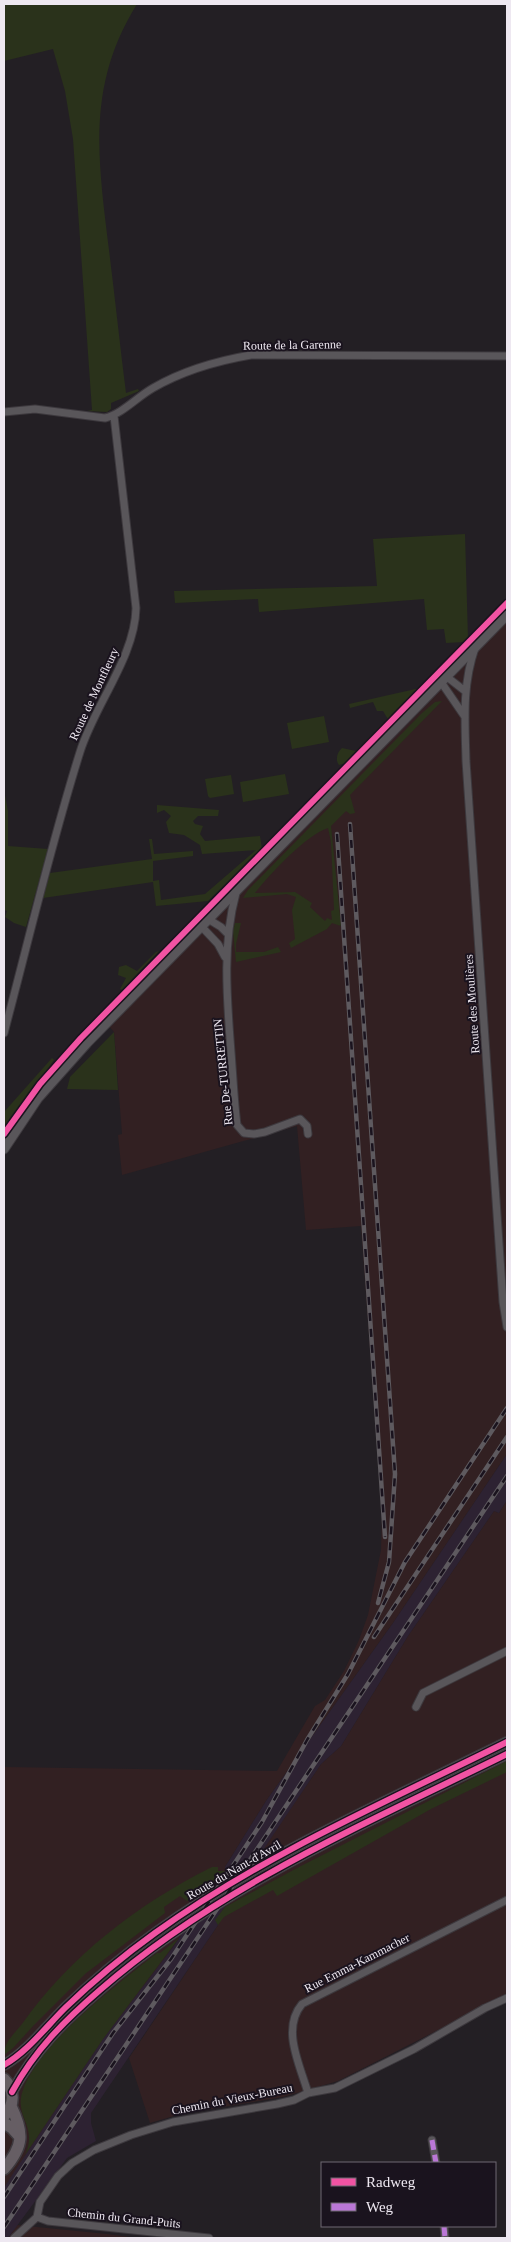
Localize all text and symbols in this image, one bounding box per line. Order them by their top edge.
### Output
street label: Route de la Garenne [243,337,341,353]
street label: Route de Montfleury [66,645,122,743]
street label: Route des Moulières [462,954,482,1054]
street label: Rue De-TURRETTIN [210,1018,236,1126]
street label: Route du Nant-d'Avril [184,1837,284,1903]
street label: Rue Emma-Kammacher [302,1930,412,1996]
street label: Chemin du Vieux-Bureau [170,2080,294,2118]
legend [321,2162,496,2227]
text: Radweg [366,2174,416,2190]
text: Weg [366,2199,394,2215]
street label: Chemin du Grand-Puits [67,2205,182,2231]

